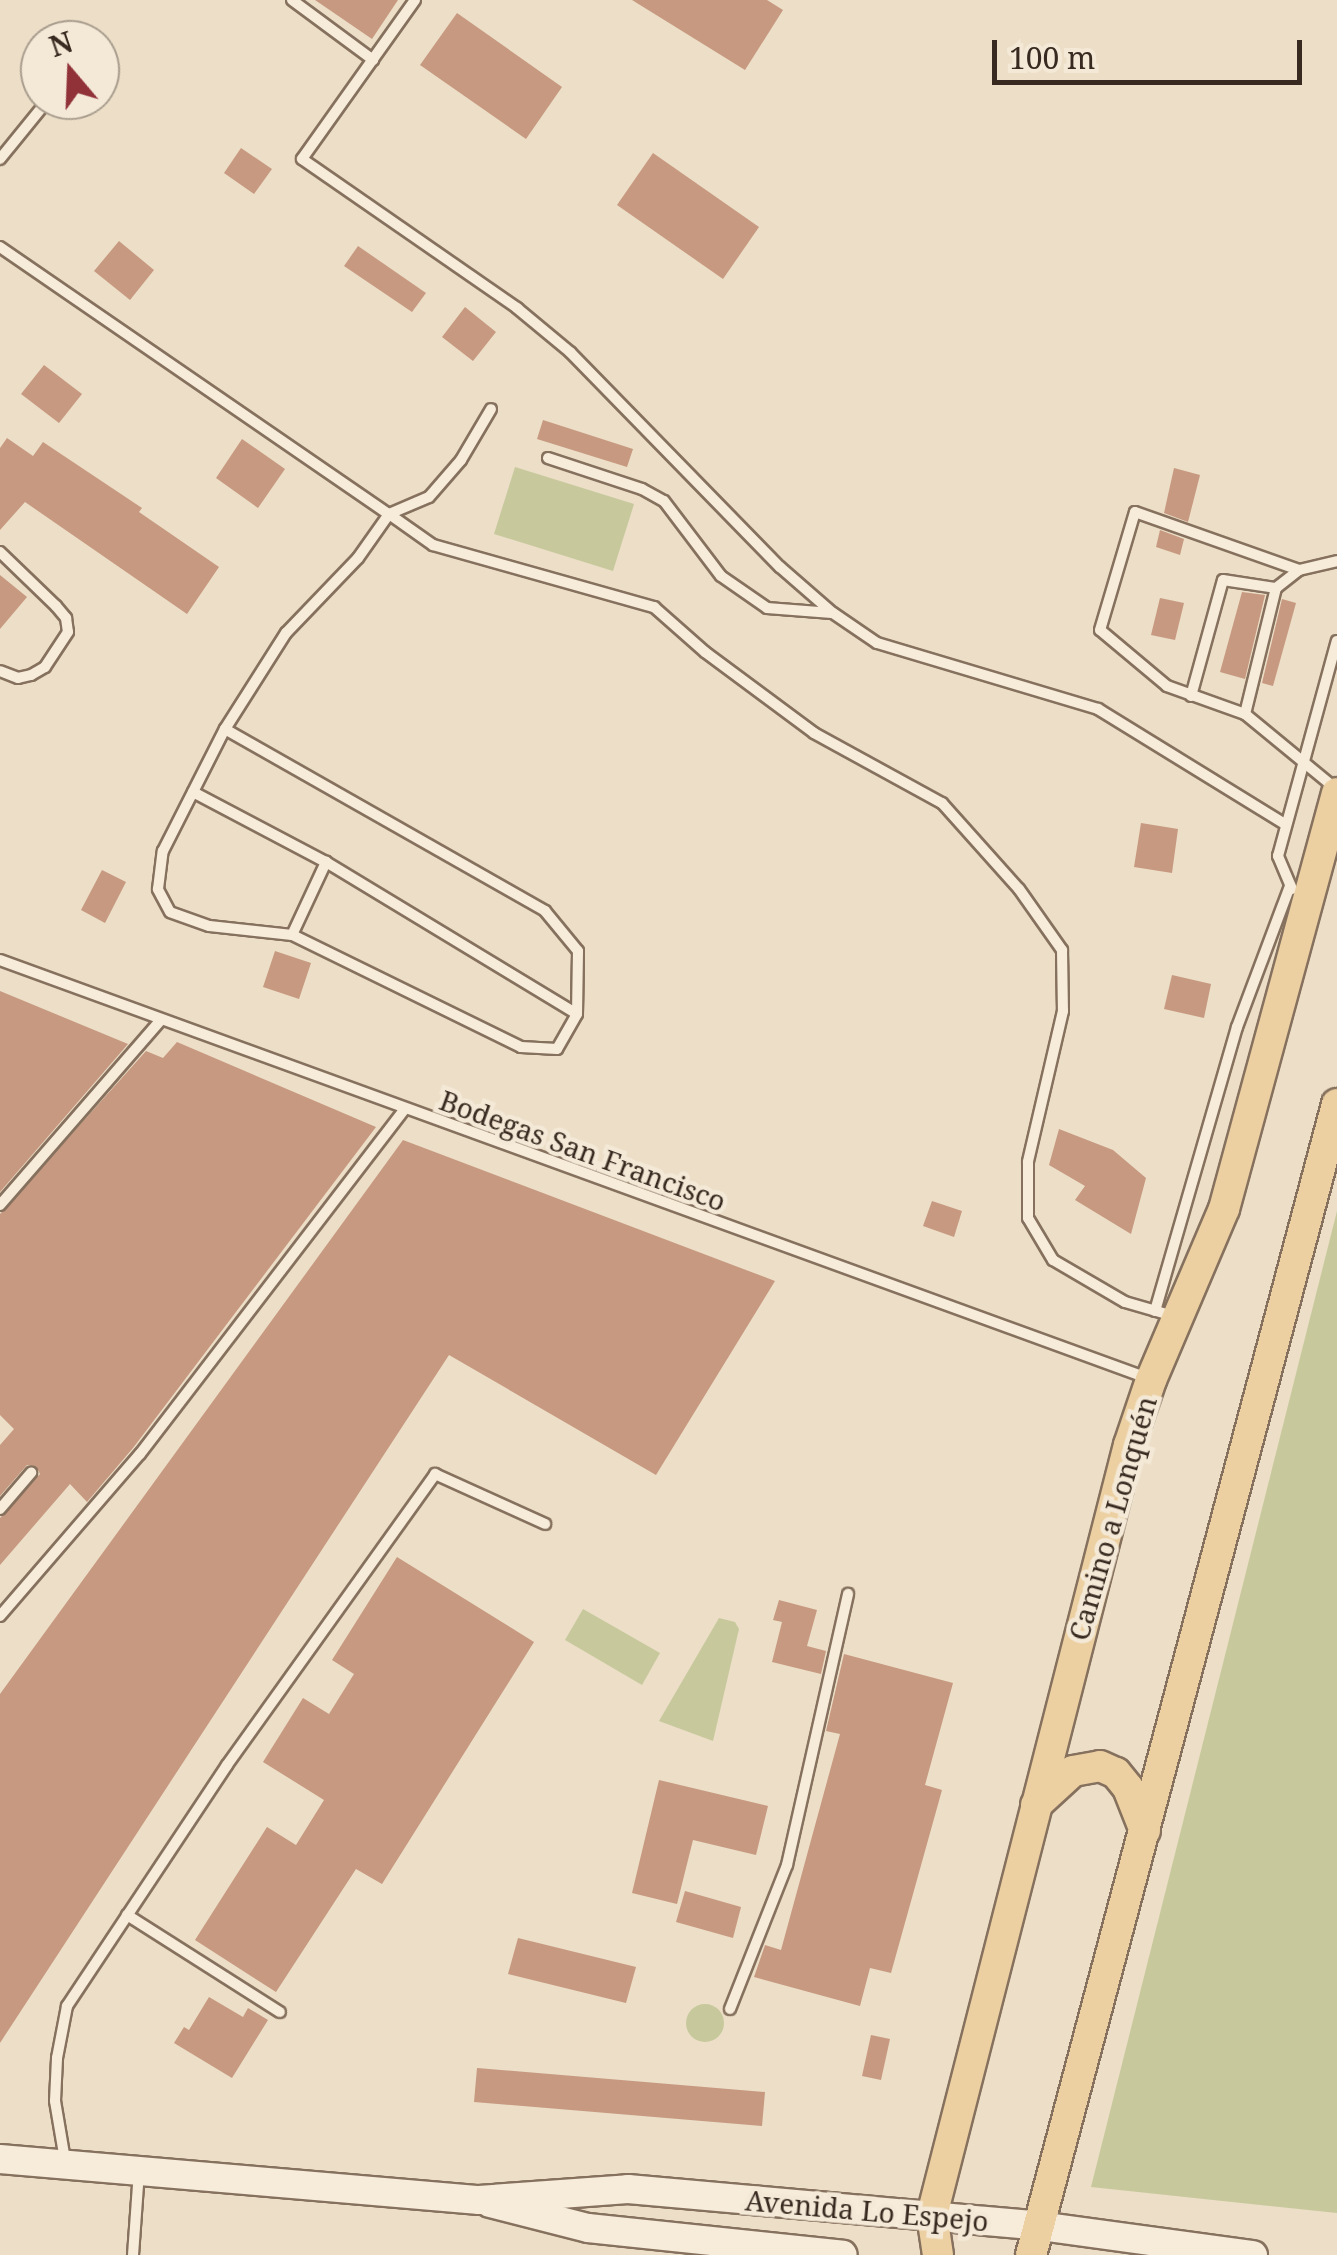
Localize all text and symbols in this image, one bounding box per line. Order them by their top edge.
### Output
north arrow [20,20,120,120]
scale bar [997,20,1307,82]
text: N [44,22,78,65]
text: 100 m [1009,37,1095,78]
street label: Bodegas San Francisco [435,1083,731,1217]
street label: Camino a Lonquén [1061,1392,1163,1644]
street label: Avenida Lo Espejo [744,2183,990,2237]

